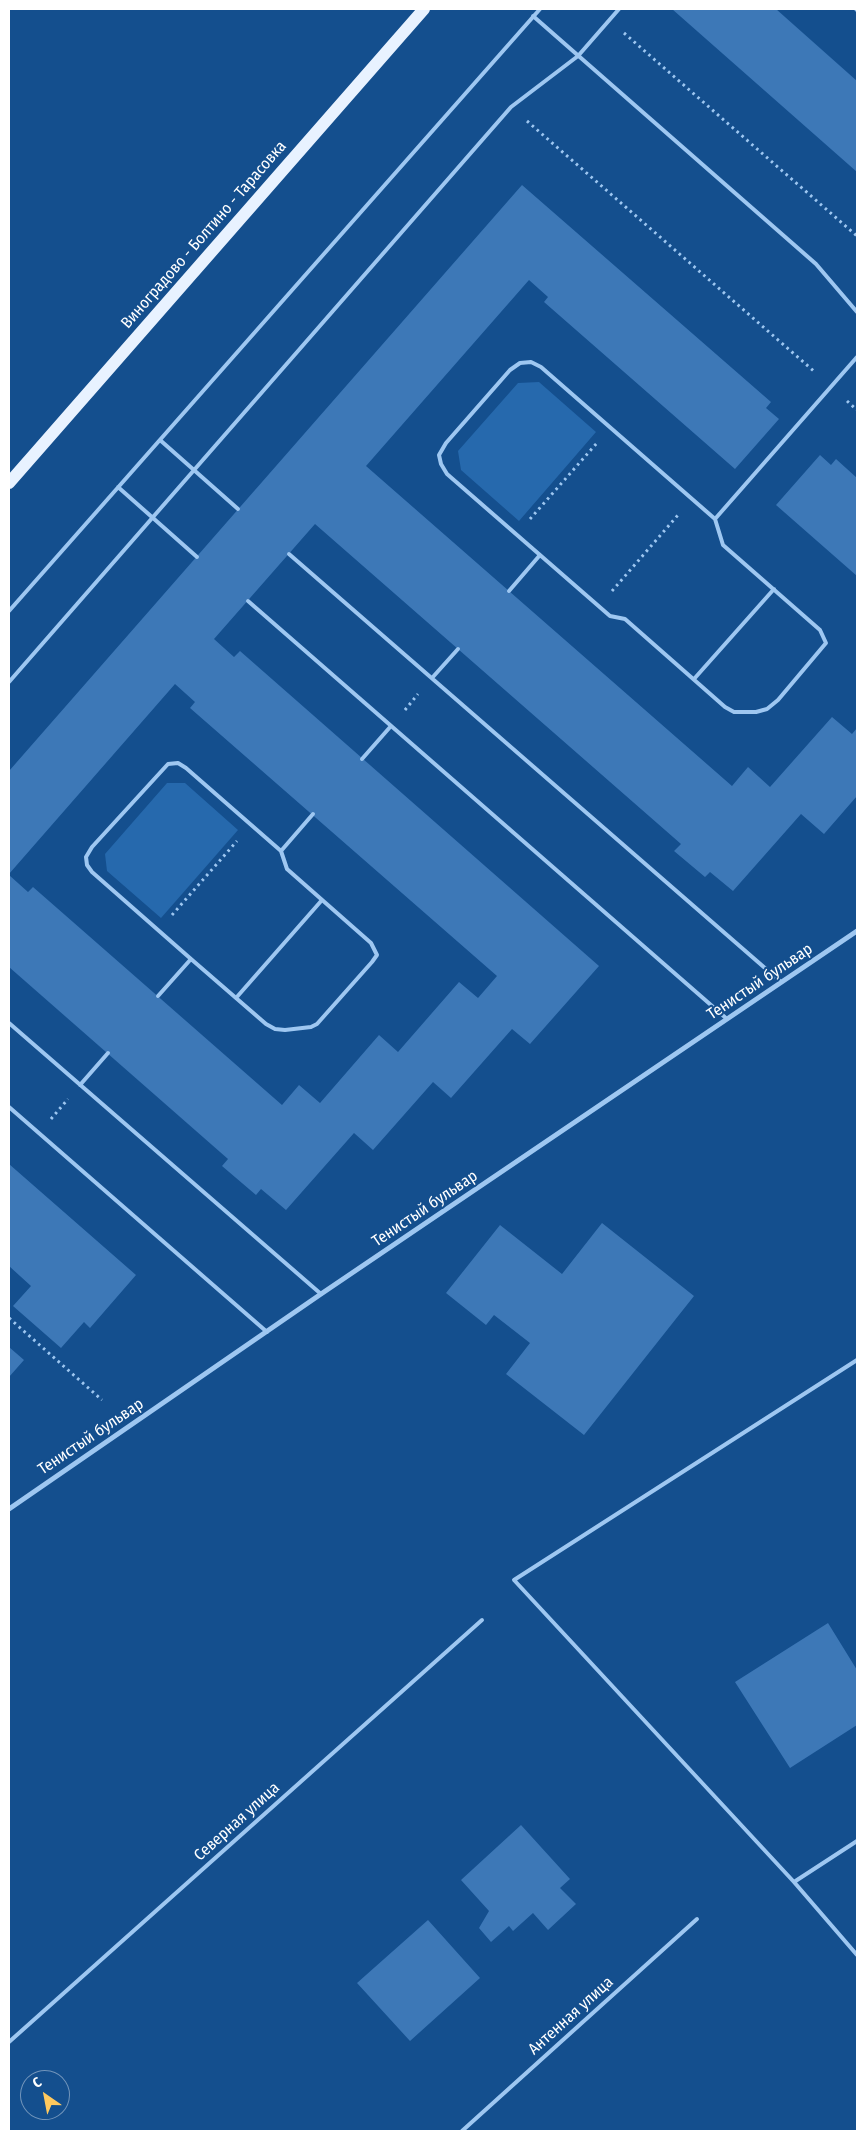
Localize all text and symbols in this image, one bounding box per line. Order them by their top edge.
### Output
street label: Виноградово - Болтино - Тарасовка [117,137,291,333]
street label: Тенистый бульвар [704,940,816,1024]
street label: Тенистый бульвар [369,1167,481,1251]
street label: Тенистый бульвар [35,1395,147,1479]
street label: Северная улица [190,1779,284,1865]
street label: Антенная улица [525,1973,617,2059]
north arrow [20,2070,70,2120]
text: С [29,2074,45,2092]

